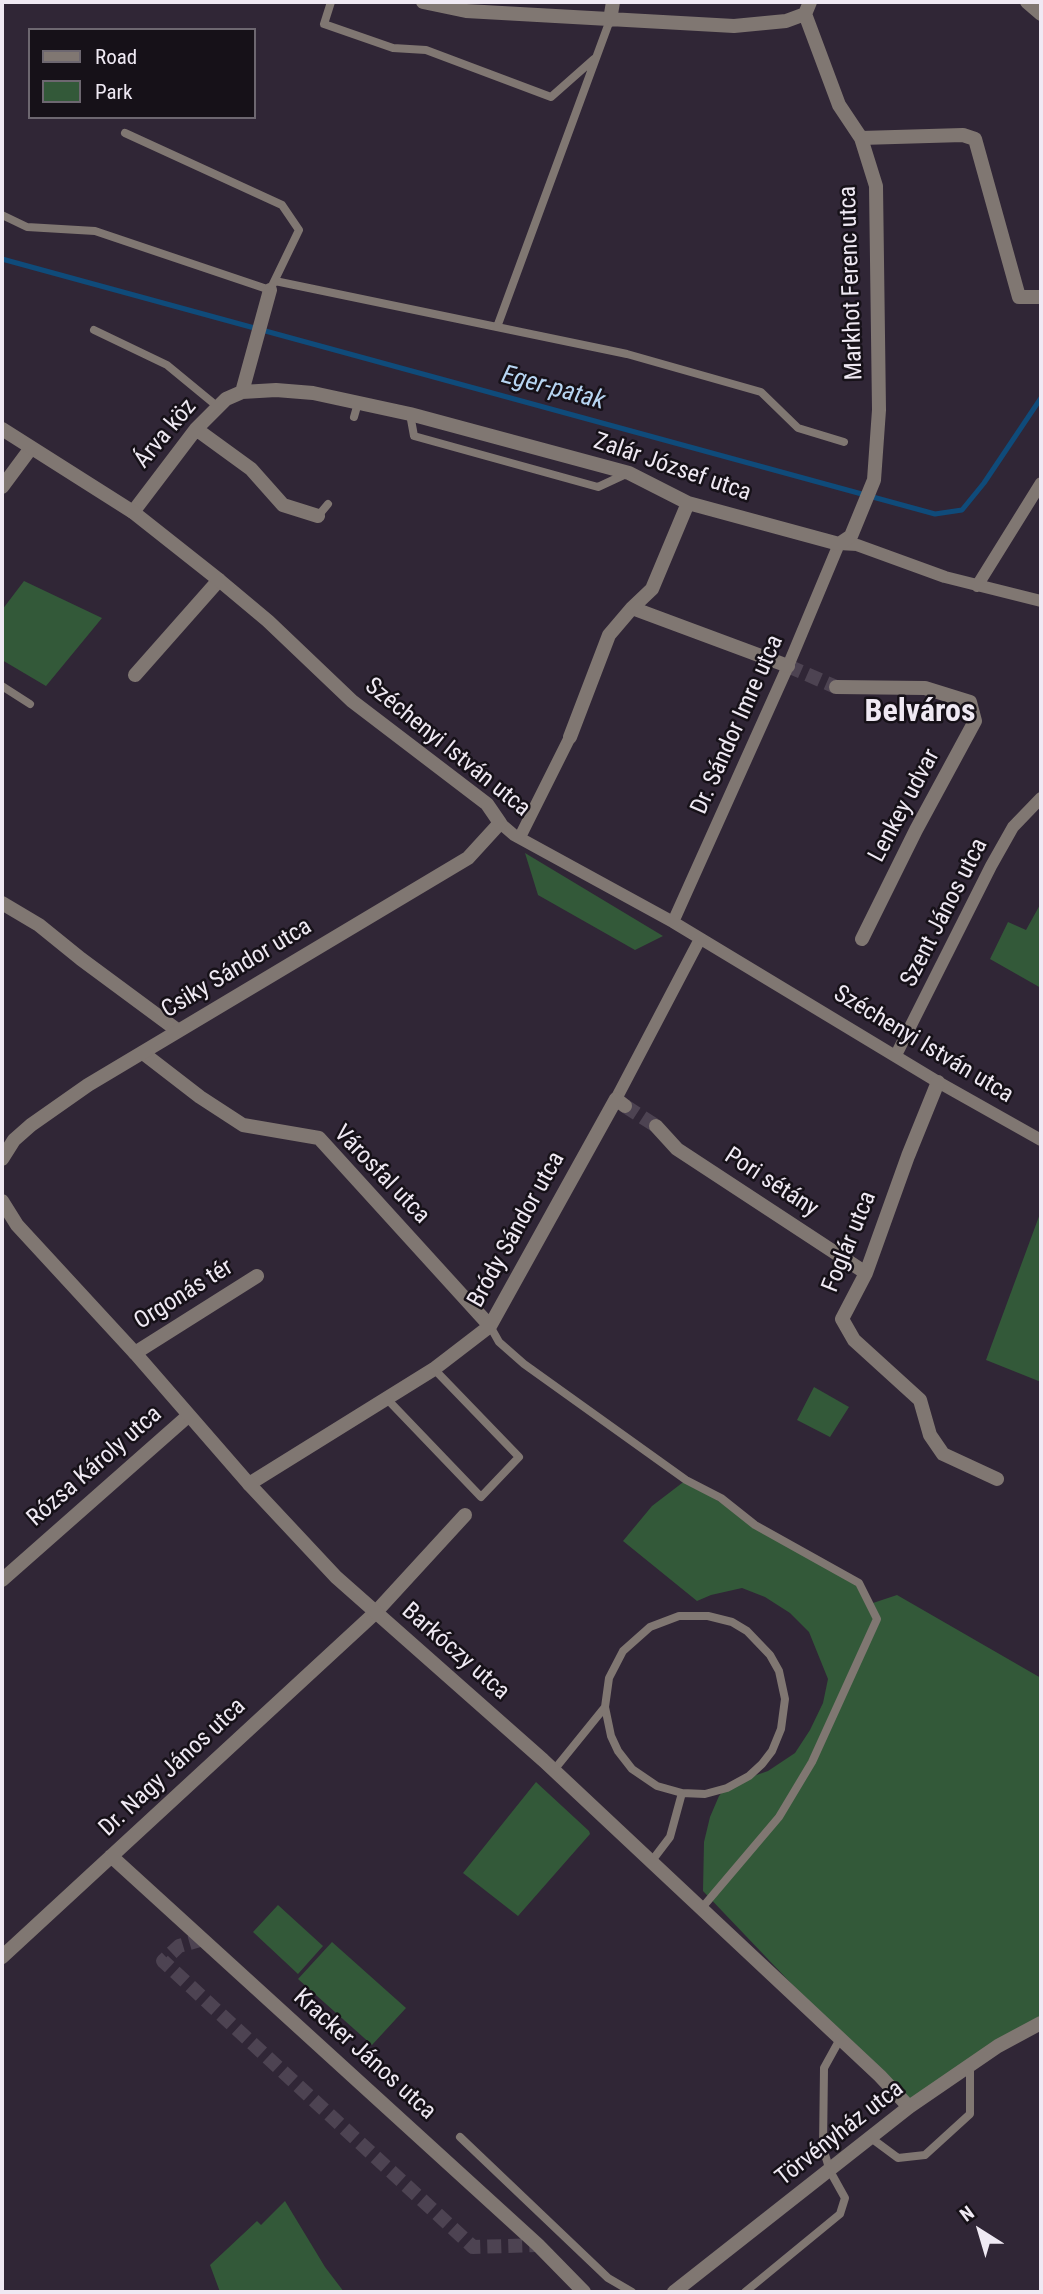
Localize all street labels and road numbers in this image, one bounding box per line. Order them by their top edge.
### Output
street label: Markhot Ferenc utca [834,185,870,381]
street label: Árva köz [129,393,203,475]
street label: Zalár József utca [590,428,754,508]
street label: Dr. Sándor Imre utca [686,631,790,819]
street label: Széchenyi István utca [358,672,536,824]
street label: Lenkey udvar [863,745,947,867]
street label: Szent János utca [895,834,995,992]
street label: Csiky Sándor utca [157,913,317,1025]
street label: Széchenyi István utca [828,980,1018,1110]
street label: Városfal utca [327,1120,435,1230]
street label: Pori sétány [719,1142,823,1224]
street label: Bródy Sándor utca [462,1147,572,1313]
street label: Foglár utca [817,1187,883,1297]
street label: Orgonás tér [129,1253,239,1337]
street label: Rózsa Károly utca [22,1401,168,1533]
street label: Barkóczy utca [395,1597,515,1707]
street label: Dr. Nagy János utca [94,1693,252,1843]
street label: Kracker János utca [287,1984,441,2126]
street label: Törvényház utca [770,2075,910,2193]

